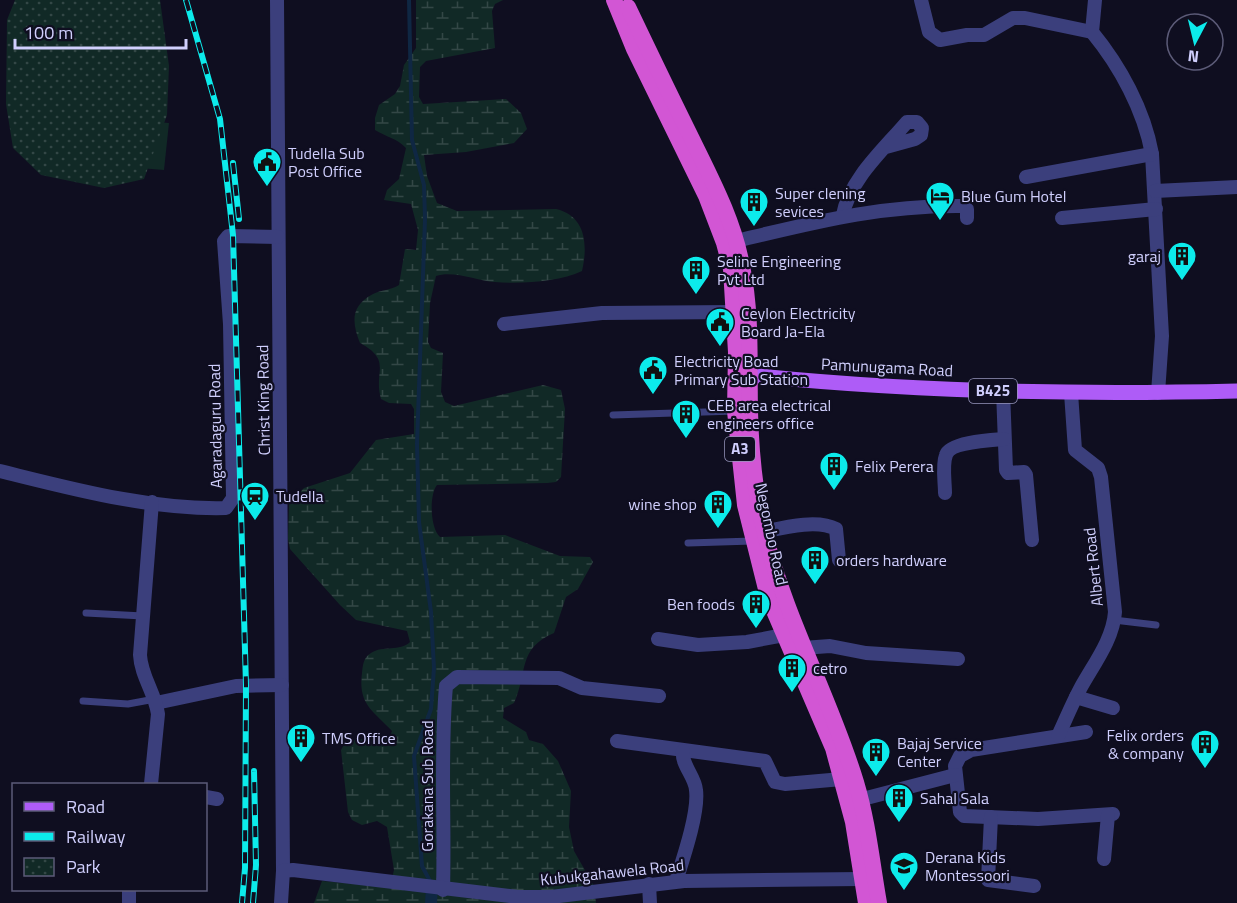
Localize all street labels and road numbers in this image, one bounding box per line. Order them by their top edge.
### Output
street label: Christ King Road [250,345,276,455]
street label: Pamunugama Road [820,352,954,382]
street label: Agaradaguru Road [202,364,228,488]
road number: B425 [969,379,1017,403]
road number: A3 [725,437,755,461]
street label: Negombo Road [749,481,795,587]
street label: Albert Road [1077,526,1109,608]
street label: Gorakana Sub Road [415,720,439,852]
street label: Kubukgahawela Road [539,853,685,891]

